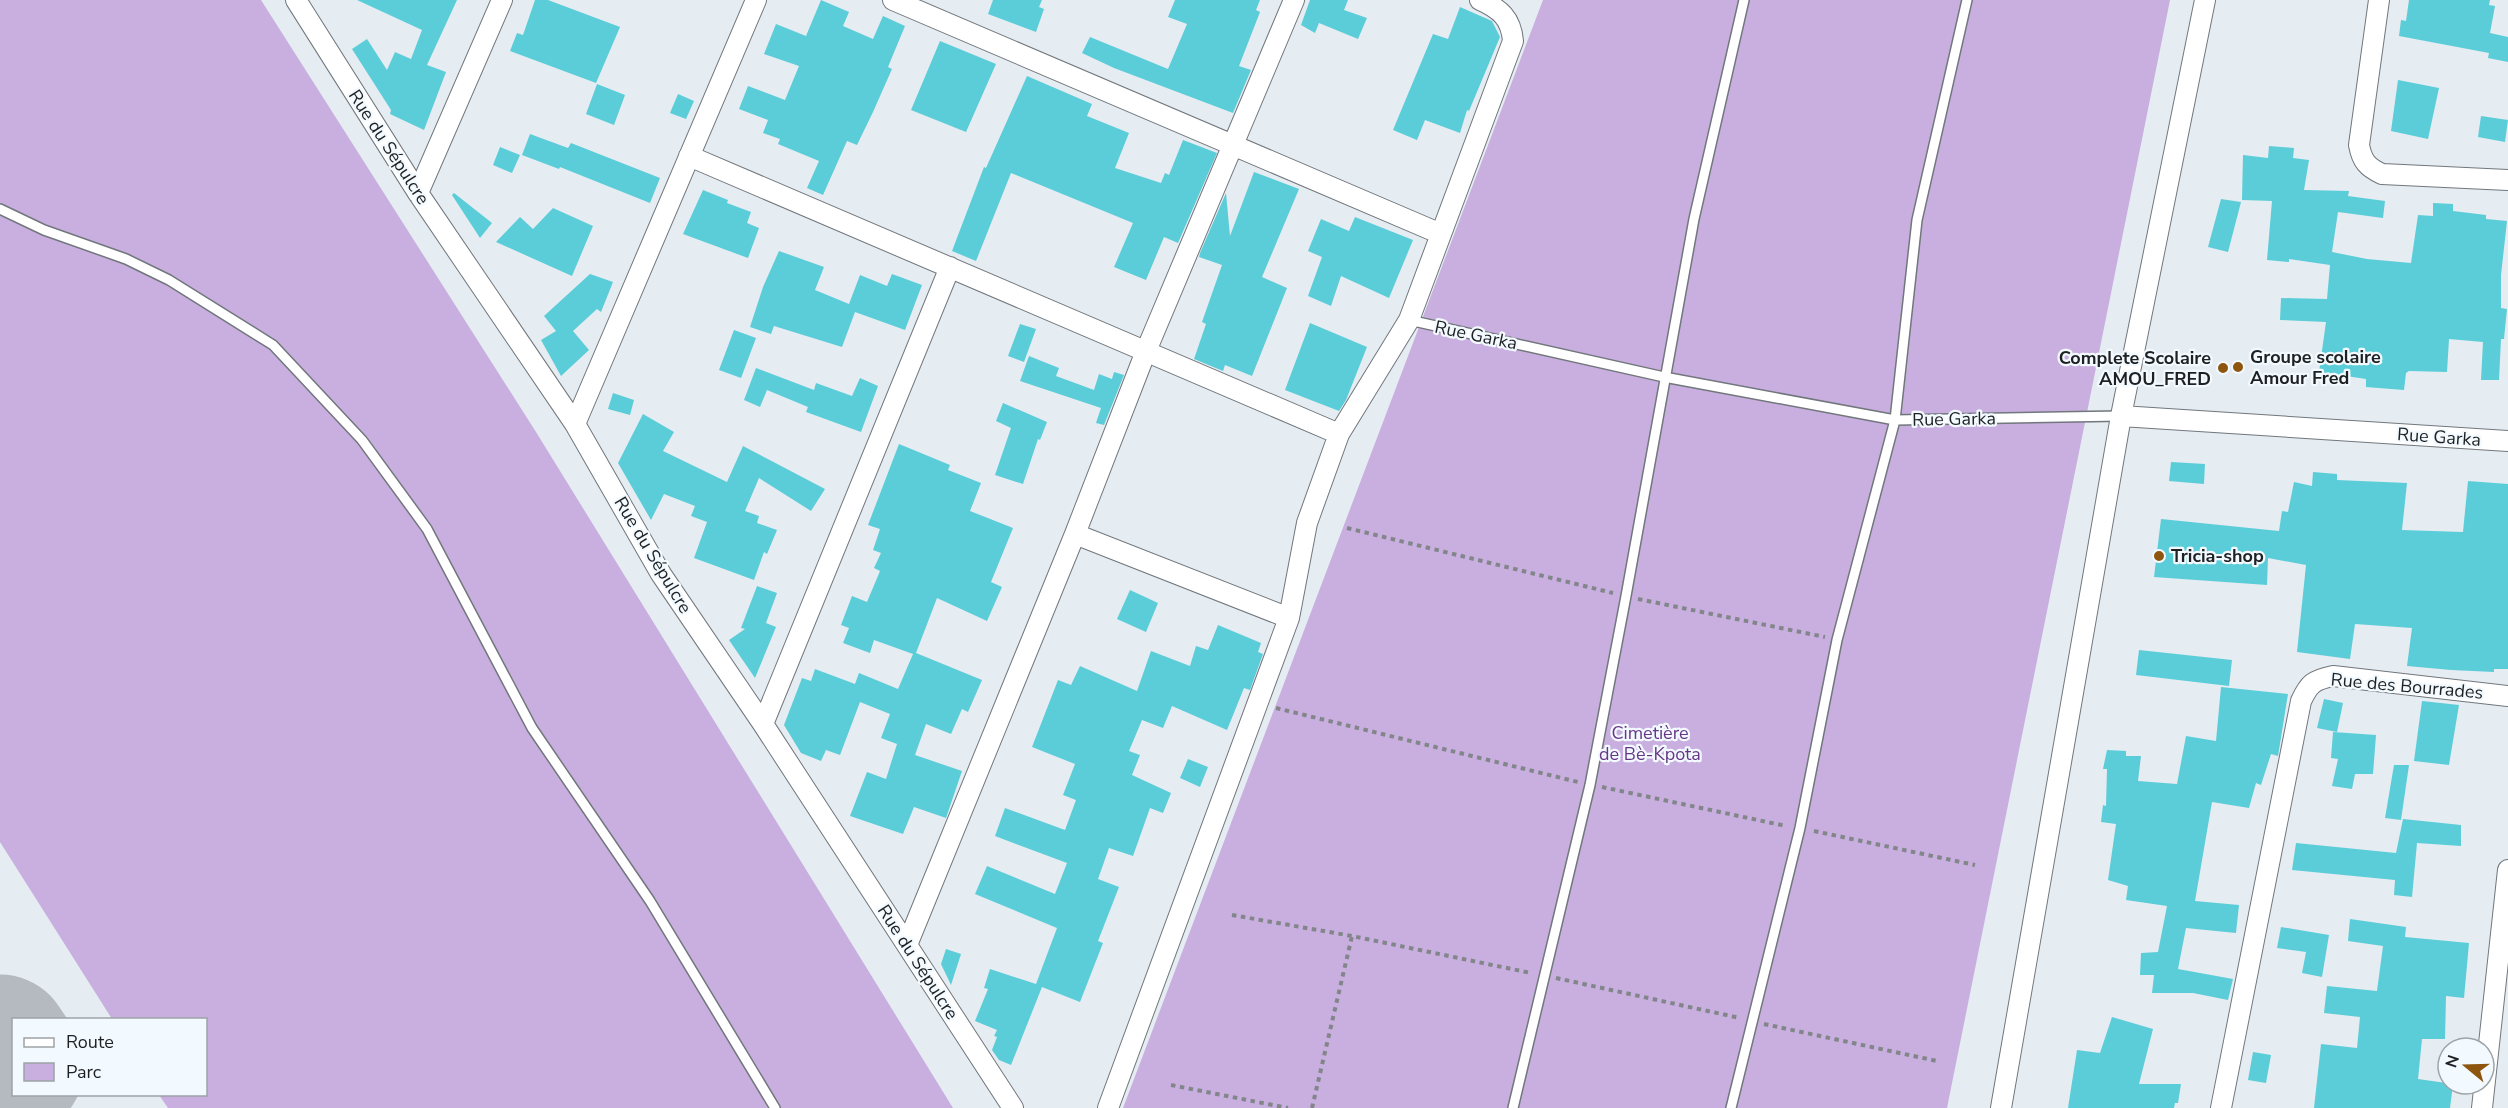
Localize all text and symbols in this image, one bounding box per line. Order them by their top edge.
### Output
street label: Rue du Sépulcre [343,85,435,209]
street label: Rue Garka [1432,315,1520,355]
place label: Groupe scolaire Amour Fred [2250,345,2381,390]
place label: Complete Scolaire AMOU_FRED [2059,346,2211,391]
marker: Groupe scolaire Amour Fred [2231,360,2245,374]
marker: Complete Scolaire AMOU_FRED [2216,361,2230,375]
street label: Rue Garka [1912,406,1996,432]
street label: Rue Garka [2396,422,2482,452]
street label: Rue du Sépulcre [609,492,697,618]
place label: Tricia-shop [2171,544,2264,568]
marker: Tricia-shop [2152,549,2166,563]
street label: Rue des Bourrades [2330,667,2484,705]
park label: Cimetière de Bè-Kpota [1599,721,1701,766]
street label: Rue du Sépulcre [872,900,964,1024]
legend [12,1018,207,1096]
text: Route [66,1030,114,1054]
north arrow [2436,1036,2496,1096]
text: N [2440,1052,2465,1071]
text: Parc [66,1060,101,1084]

